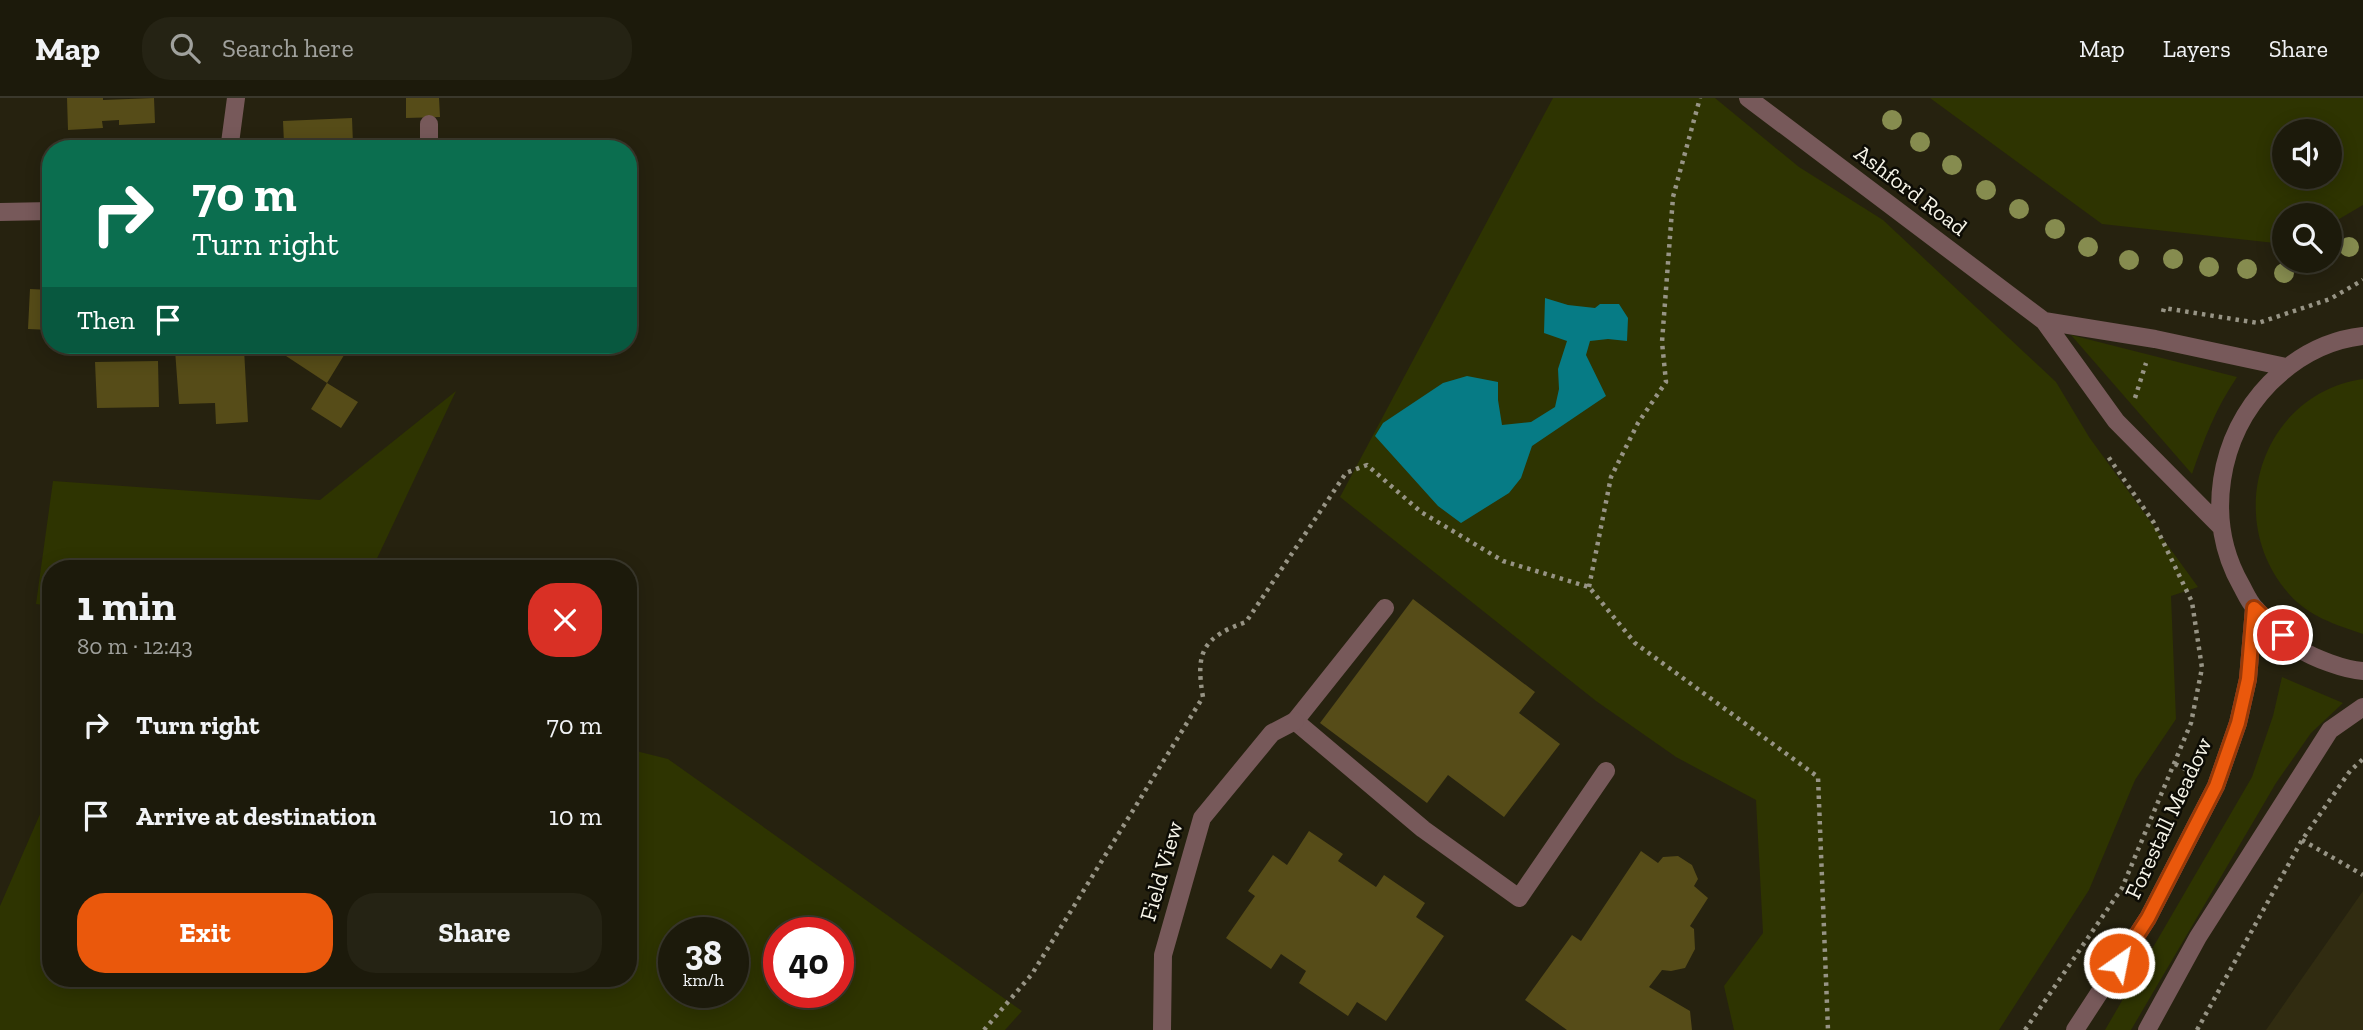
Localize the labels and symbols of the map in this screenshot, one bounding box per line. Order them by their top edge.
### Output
street label: Ashford Road [1849,139,1973,242]
pin [2253,605,2313,665]
street label: Forestall Meadow [2118,732,2218,903]
street label: Field View [1133,818,1189,924]
speed limit sign: 40 [763,917,854,1008]
position arrow [2082,926,2156,1000]

